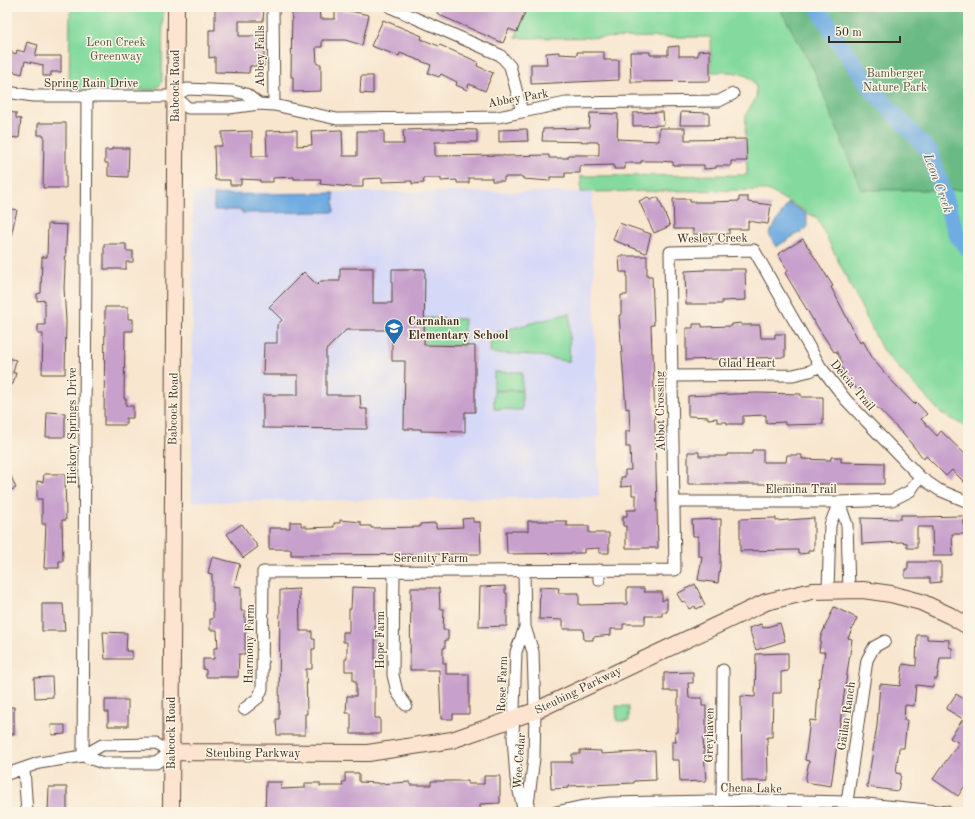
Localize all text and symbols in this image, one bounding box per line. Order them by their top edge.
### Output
scale bar [829,18,900,44]
street label: Abbey Falls [255,25,267,87]
text: 50 m [835,26,862,39]
park label: Leon Creek Greenway [86,37,146,63]
street label: Babcock Road [170,49,182,123]
park label: Bamberger Nature Park [863,68,927,94]
street label: Spring Rain Drive [44,78,139,90]
street label: Abbey Park [487,88,549,110]
water label: Leon Creek [920,151,954,215]
street label: Wesley Creek [676,232,748,246]
place label: Carnahan Elementary School [408,316,509,342]
school or university icon: Carnahan Elementary School [383,317,405,345]
street label: Glad Heart [718,358,776,370]
street label: Delcia Trail [828,358,877,413]
street label: Hickory Springs Drive [67,367,79,484]
street label: Abbot Crossing [654,370,668,451]
street label: Babcock Road [167,372,181,446]
street label: Elemina Trail [765,484,837,496]
street label: Serenity Farm [394,553,469,565]
street label: Harmony Farm [243,604,257,684]
street label: Hope Farm [375,610,387,669]
street label: Rose Farm [496,655,510,712]
street label: Steubing Parkway [533,664,624,717]
street label: Gailan Ranch [836,680,858,751]
street label: Babcock Road [166,696,178,770]
street label: Greyhaven [704,707,716,763]
street label: Wee Cedar [512,732,528,790]
street label: Steubing Parkway [205,748,301,760]
street label: Chena Lake [720,782,782,796]

